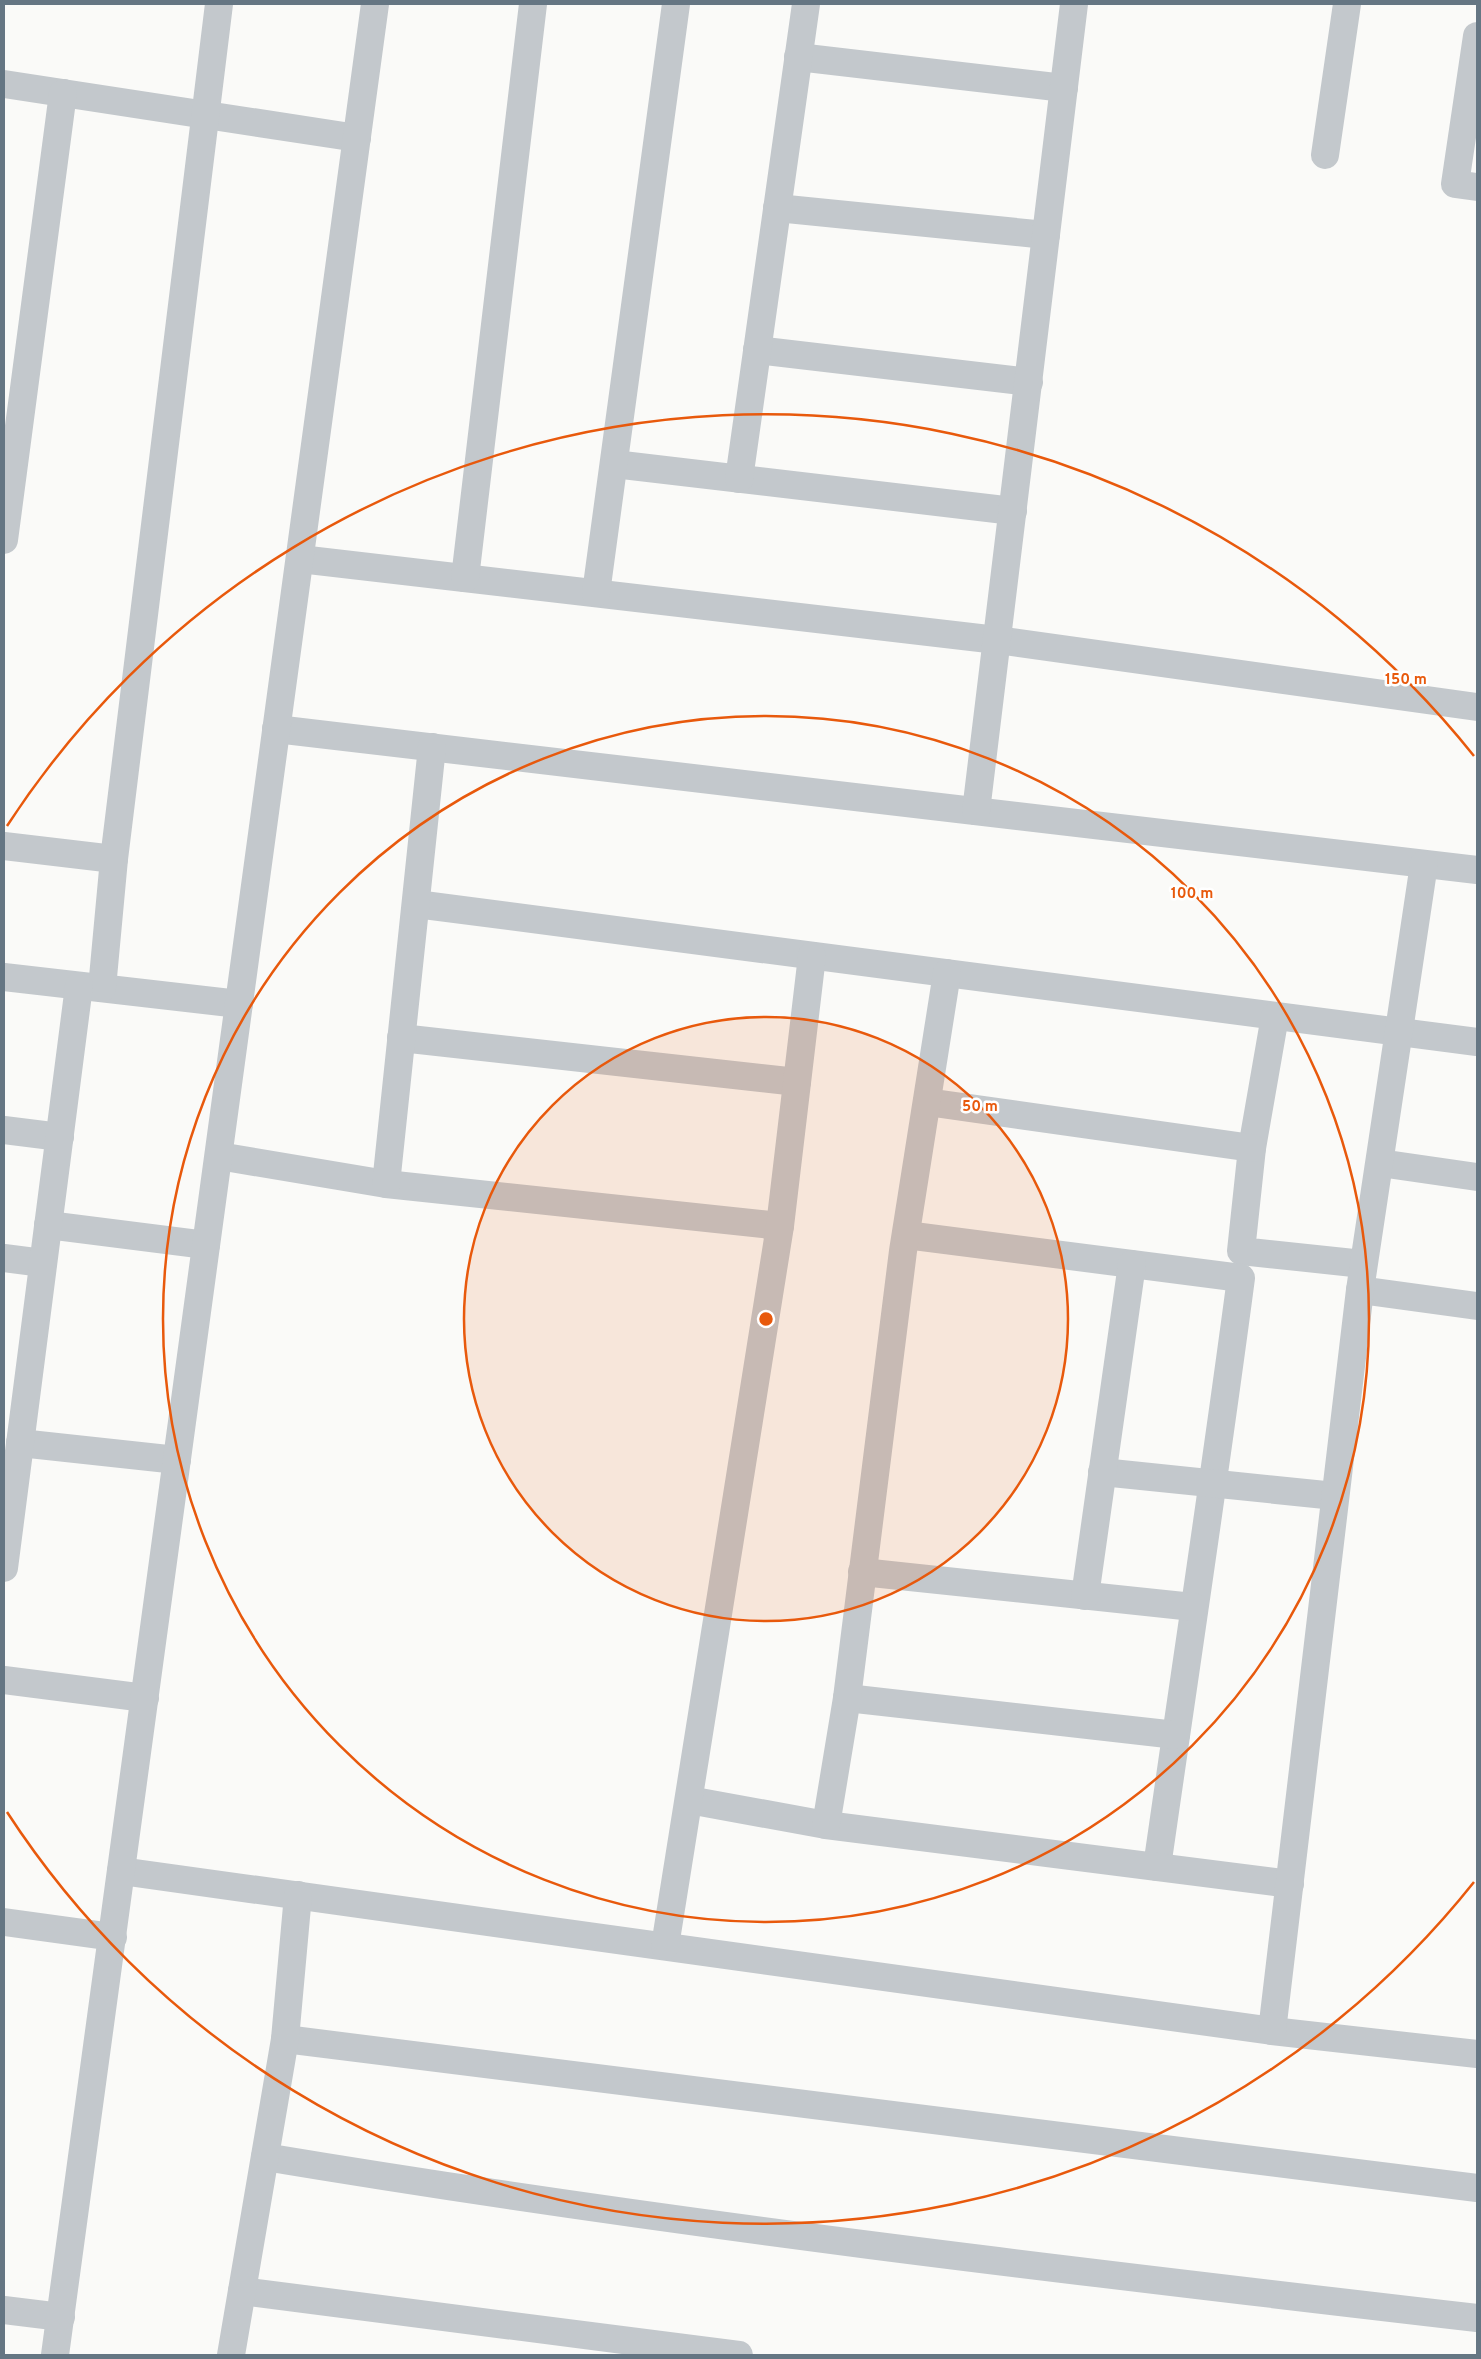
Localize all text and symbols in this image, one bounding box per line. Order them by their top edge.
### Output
text: 150 m [1385,671,1427,690]
text: 100 m [1171,885,1213,904]
text: 50 m [962,1098,998,1117]
centre of rings [757,1310,775,1328]

